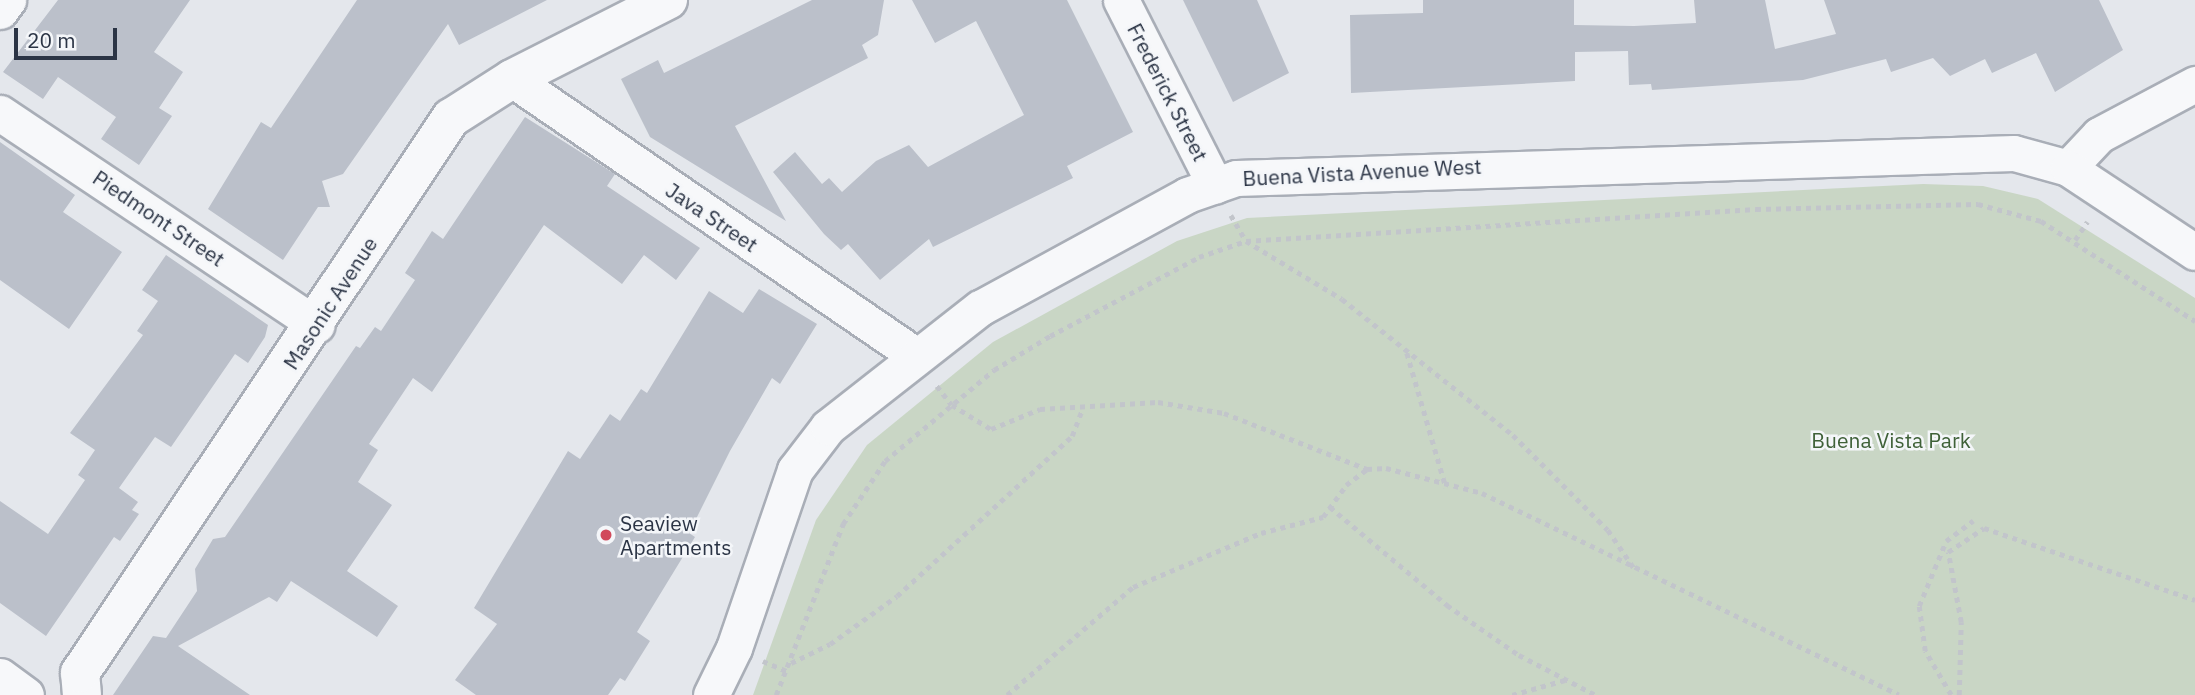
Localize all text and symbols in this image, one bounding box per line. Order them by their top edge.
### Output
scale bar [18,14,121,58]
street label: Frederick Street [1122,19,1214,165]
text: 20 m [27,26,76,54]
street label: Buena Vista Avenue West [1242,153,1482,191]
street label: Piedmont Street [88,165,230,271]
street label: Java Street [661,177,763,257]
street label: Masonic Avenue [278,232,382,374]
park label: Buena Vista Park [1811,427,1971,453]
place label: Seaview Apartments [620,510,731,560]
marker: Seaview Apartments [598,527,614,543]

